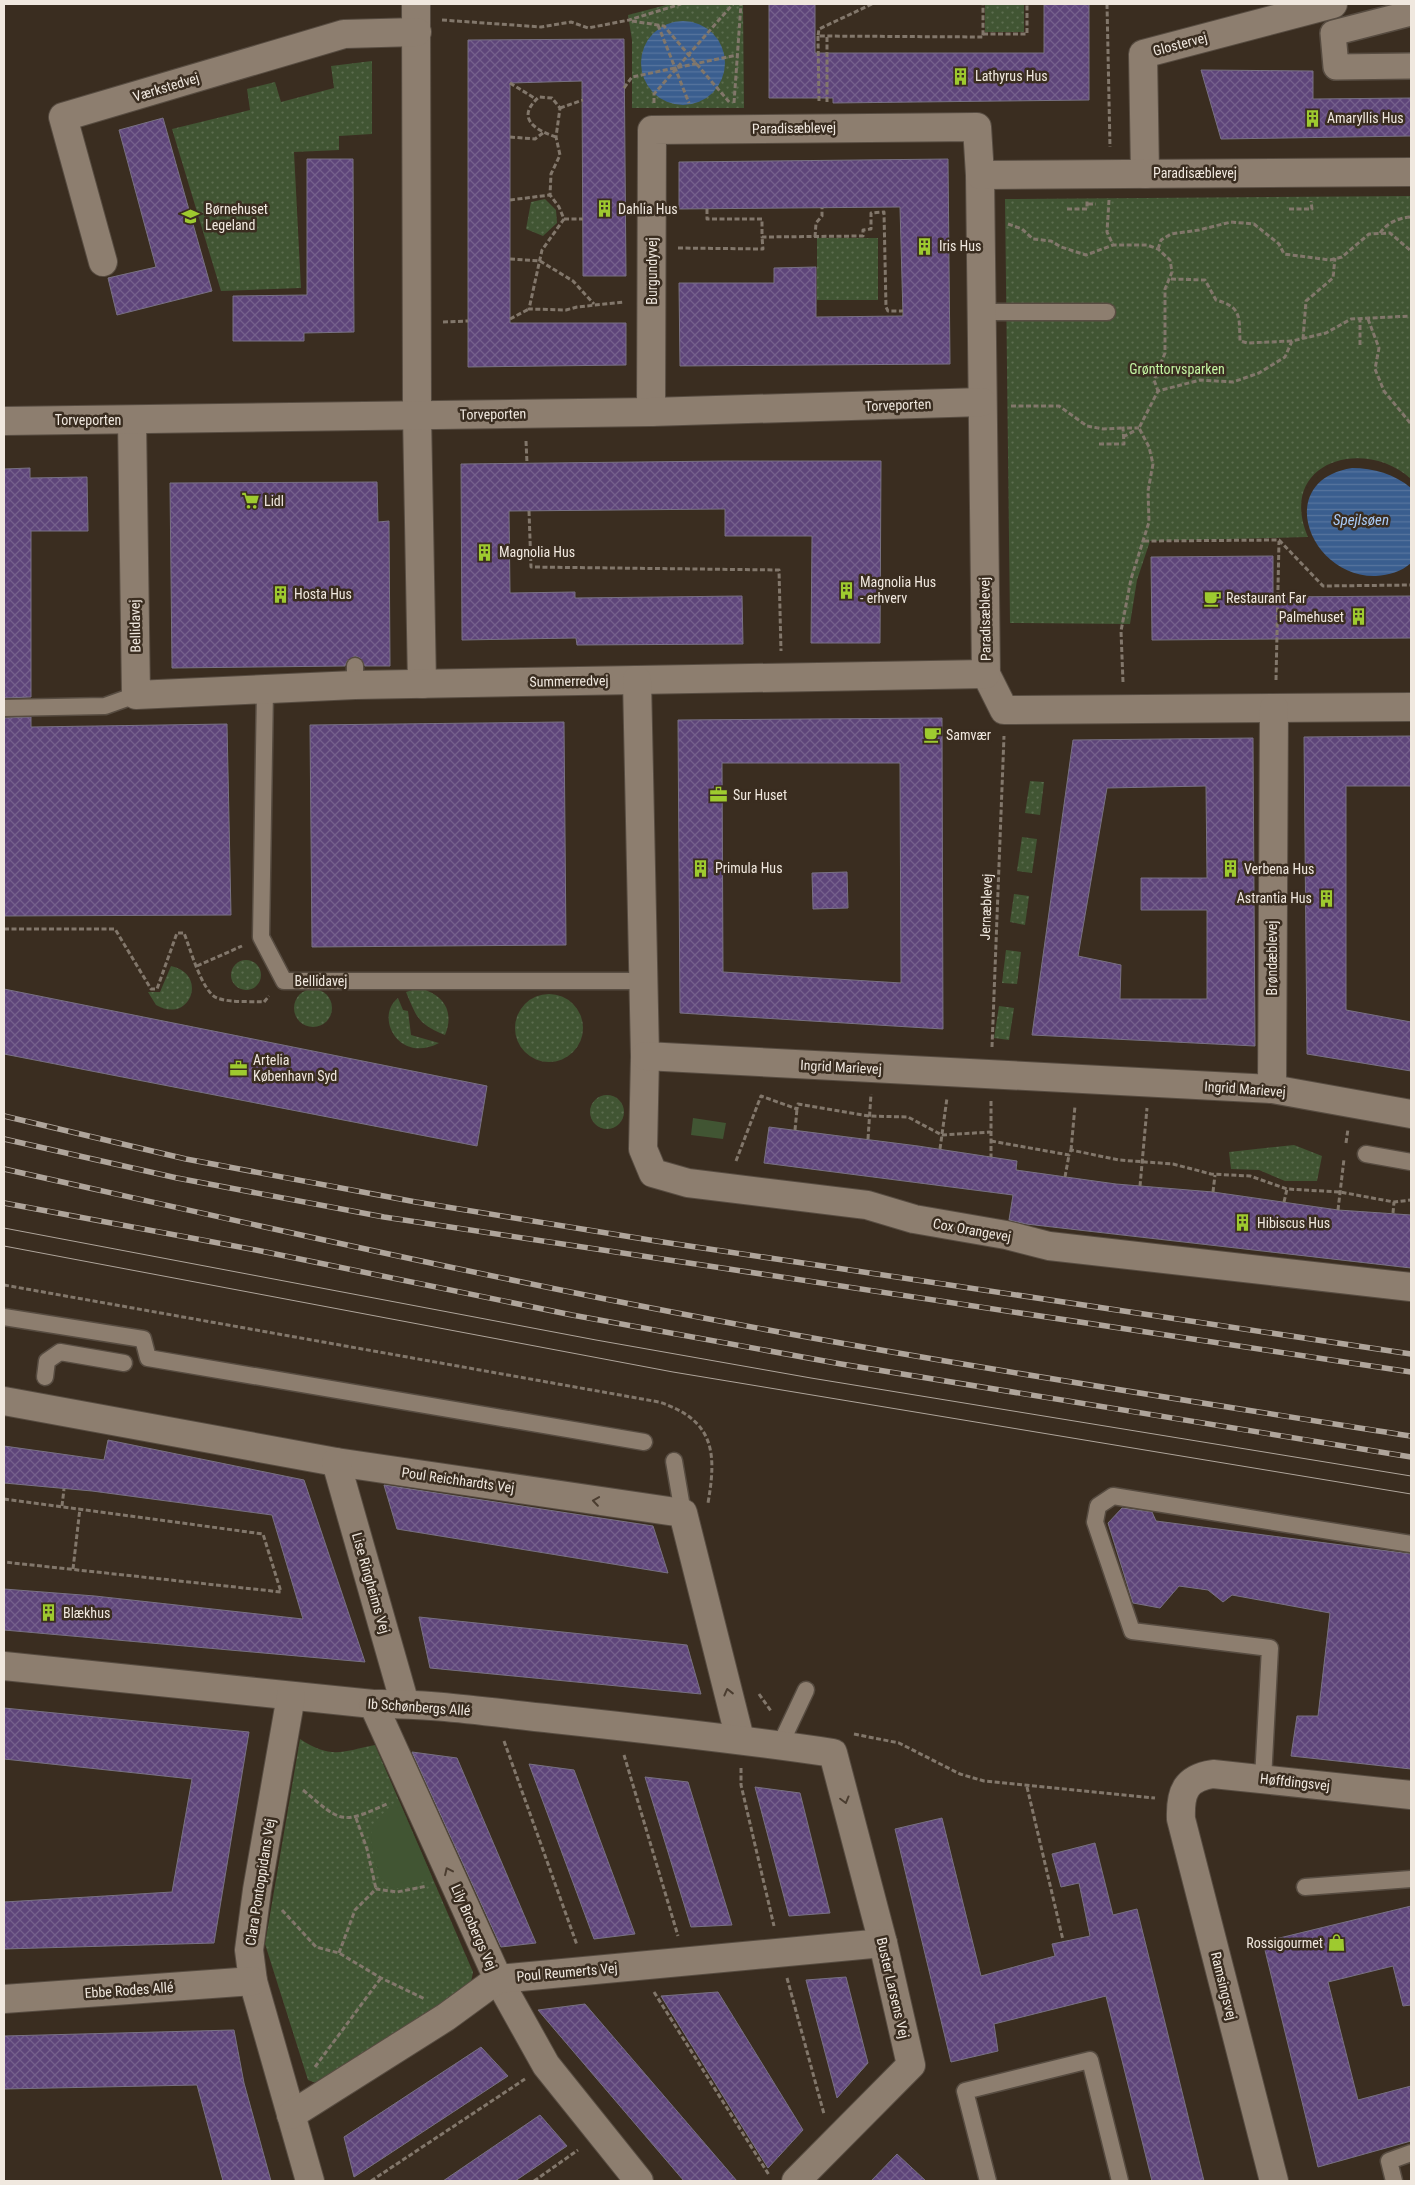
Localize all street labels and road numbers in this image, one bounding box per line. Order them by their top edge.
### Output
street label: Glostervej [1151,29,1209,59]
street label: Værkstedvej [131,69,201,105]
street label: Paradisæblevej [752,119,836,137]
street label: Paradisæblevej [1153,165,1237,181]
street label: Burgundyvej [644,237,660,305]
street label: Torveporten [864,396,932,414]
street label: Torveporten [460,405,526,423]
street label: Torveporten [55,412,121,428]
street label: Paradisæblevej [976,577,994,661]
street label: Bellidavej [127,599,143,653]
street label: Summerredvej [529,672,609,690]
street label: Jernæblevej [977,873,995,941]
street label: Brøndæblevej [1264,920,1280,996]
street label: Bellidavej [295,973,348,989]
street label: Ingrid Marievej [800,1057,882,1077]
street label: Ingrid Marievej [1204,1078,1286,1100]
street label: Cox Orangevej [932,1215,1012,1245]
street label: Poul Reichhardts Vej [401,1464,515,1496]
street label: Lise Ringheims Vej [349,1531,393,1635]
street label: Ib Schønbergs Allé [367,1695,471,1719]
street label: Høffdingsvej [1259,1770,1331,1794]
street label: Clara Pontoppidans Vej [242,1817,278,1947]
street label: Lily Brobergs Vej [448,1882,500,1972]
street label: Buster Larsens Vej [874,1936,912,2040]
street label: Ramsingsvej [1208,1950,1240,2022]
street label: Poul Reumerts Vej [516,1960,618,1984]
street label: Ebbe Rodes Allé [84,1979,174,2001]

